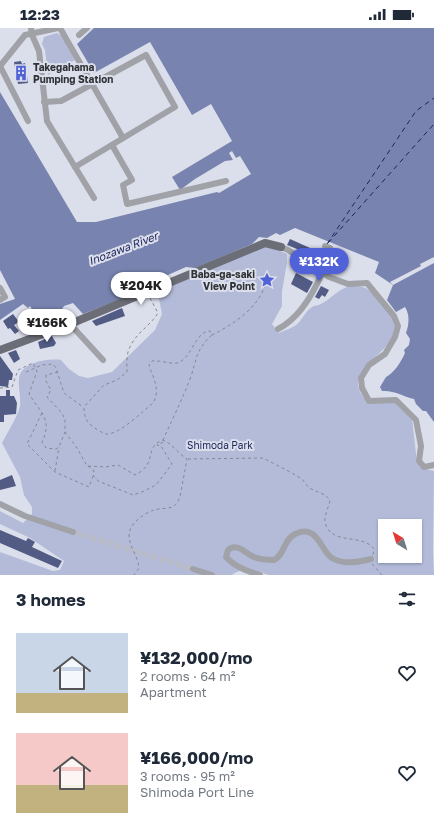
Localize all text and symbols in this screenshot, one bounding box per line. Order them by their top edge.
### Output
text: 12:23 [20,5,60,23]
place label: Takegahama Pumping Station [33,61,113,85]
building icon: Takegahama Pumping Station [12,64,30,82]
water label: Inozawa River [86,228,161,267]
pin: ¥132K [291,248,347,282]
text: ¥132K [299,253,339,269]
place label: Baba-ga-saki View Point [191,268,255,292]
place icon: Baba-ga-saki View Point [258,271,276,289]
pin: ¥204K [113,272,169,306]
text: ¥204K [120,277,162,293]
pin: ¥166K [19,309,75,343]
text: ¥166K [26,314,68,330]
park label: Shimoda Park [187,439,253,451]
north arrow [378,519,422,563]
map controls [378,519,422,563]
icon: filters [396,588,418,610]
text: 3 homes [16,589,86,610]
text: ¥132,000/mo [140,647,253,668]
icon: home [48,649,96,697]
icon: heart [396,662,418,684]
text: 2 rooms · 64 m² [140,668,235,684]
text: Apartment [140,684,207,700]
text: ¥166,000/mo [140,747,253,768]
icon: home [48,749,96,797]
icon: heart [396,762,418,784]
text: 3 rooms · 95 m² [140,768,235,784]
text: Shimoda Port Line [140,784,254,800]

